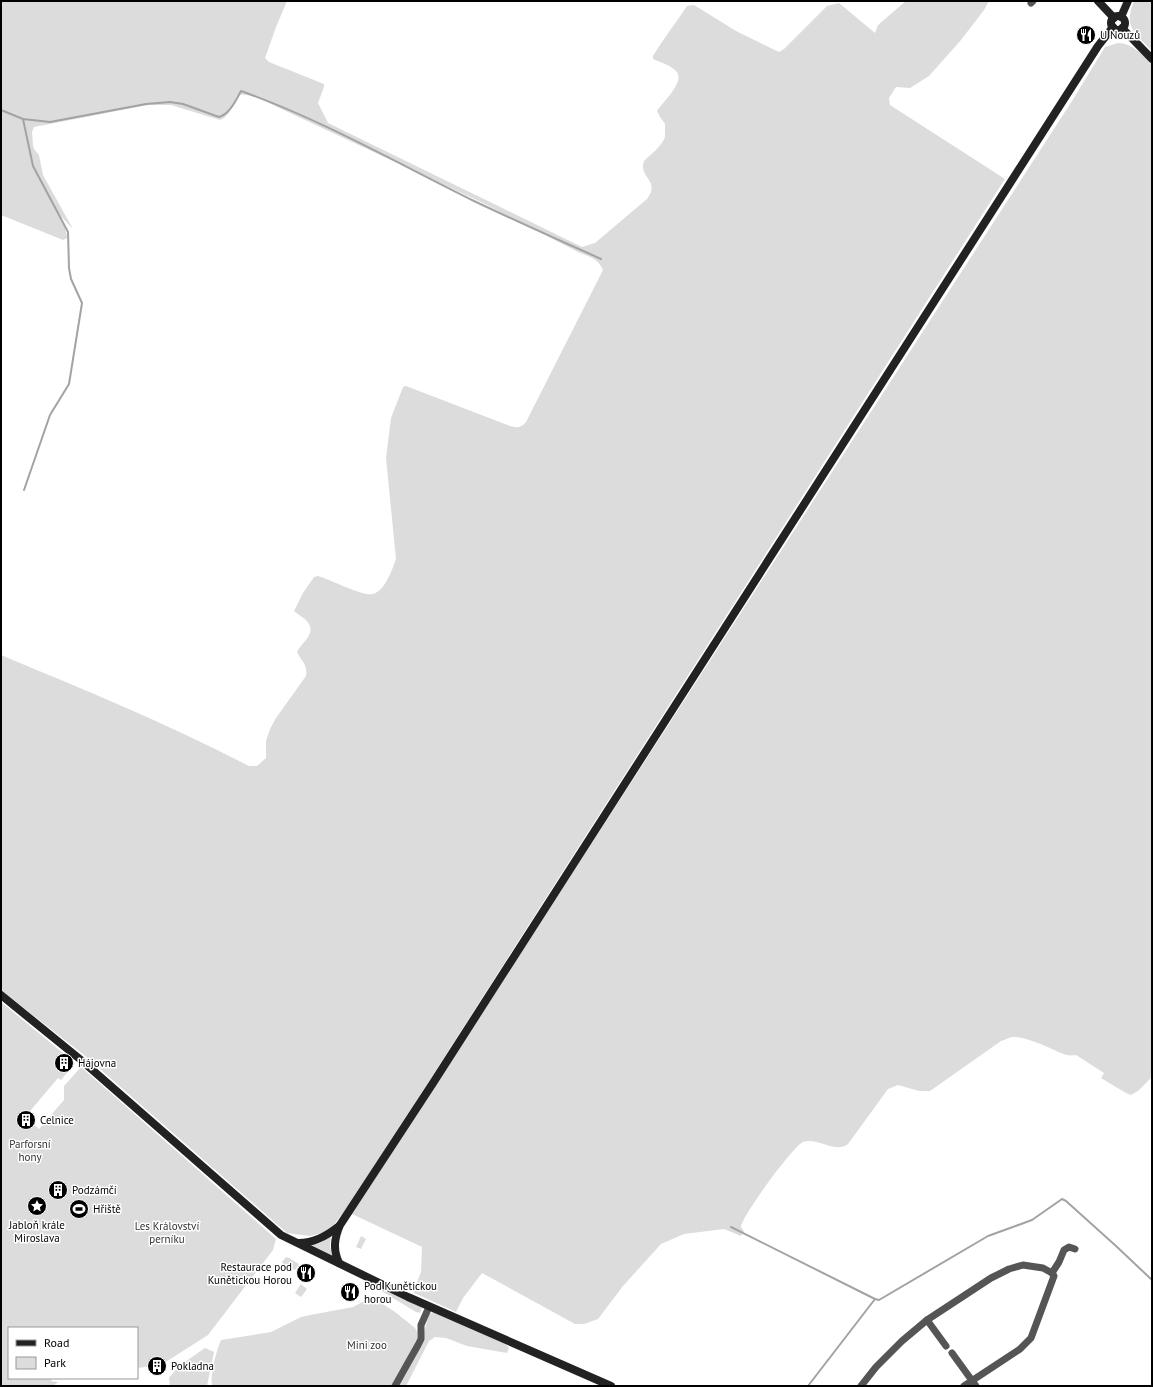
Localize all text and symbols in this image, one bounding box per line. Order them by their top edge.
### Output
restaurant icon: U Nouzů [1075,24,1097,46]
place label: U Nouzů [1100,28,1140,42]
building icon: Hájovna [53,1052,75,1074]
place label: Hájovna [78,1056,116,1070]
building icon: Celnice [15,1109,37,1131]
place label: Celnice [40,1113,74,1127]
park label: Parforsní hony [9,1137,51,1164]
building icon: Podzámčí [47,1179,69,1201]
place label: Podzámčí [72,1183,117,1197]
place icon: Jabloň krále Miroslava [26,1195,48,1217]
sports icon: Hřiště [68,1198,90,1220]
place label: Hřiště [93,1202,121,1216]
place label: Jabloň krále Miroslava [8,1218,65,1245]
park label: Les Království perníku [135,1219,199,1246]
place label: Restaurace pod Kunětickou Horou [208,1260,292,1287]
restaurant icon: Restaurace pod Kunětickou Horou [295,1262,317,1284]
place label: Pod Kunětickou horou [364,1279,437,1306]
restaurant icon: Pod Kunětickou horou [339,1281,361,1303]
legend [8,1327,138,1379]
text: Road [44,1335,69,1350]
park label: Mini zoo [347,1338,387,1352]
text: Park [44,1355,66,1370]
building icon: Pokladna [146,1355,168,1377]
place label: Pokladna [171,1359,214,1373]

